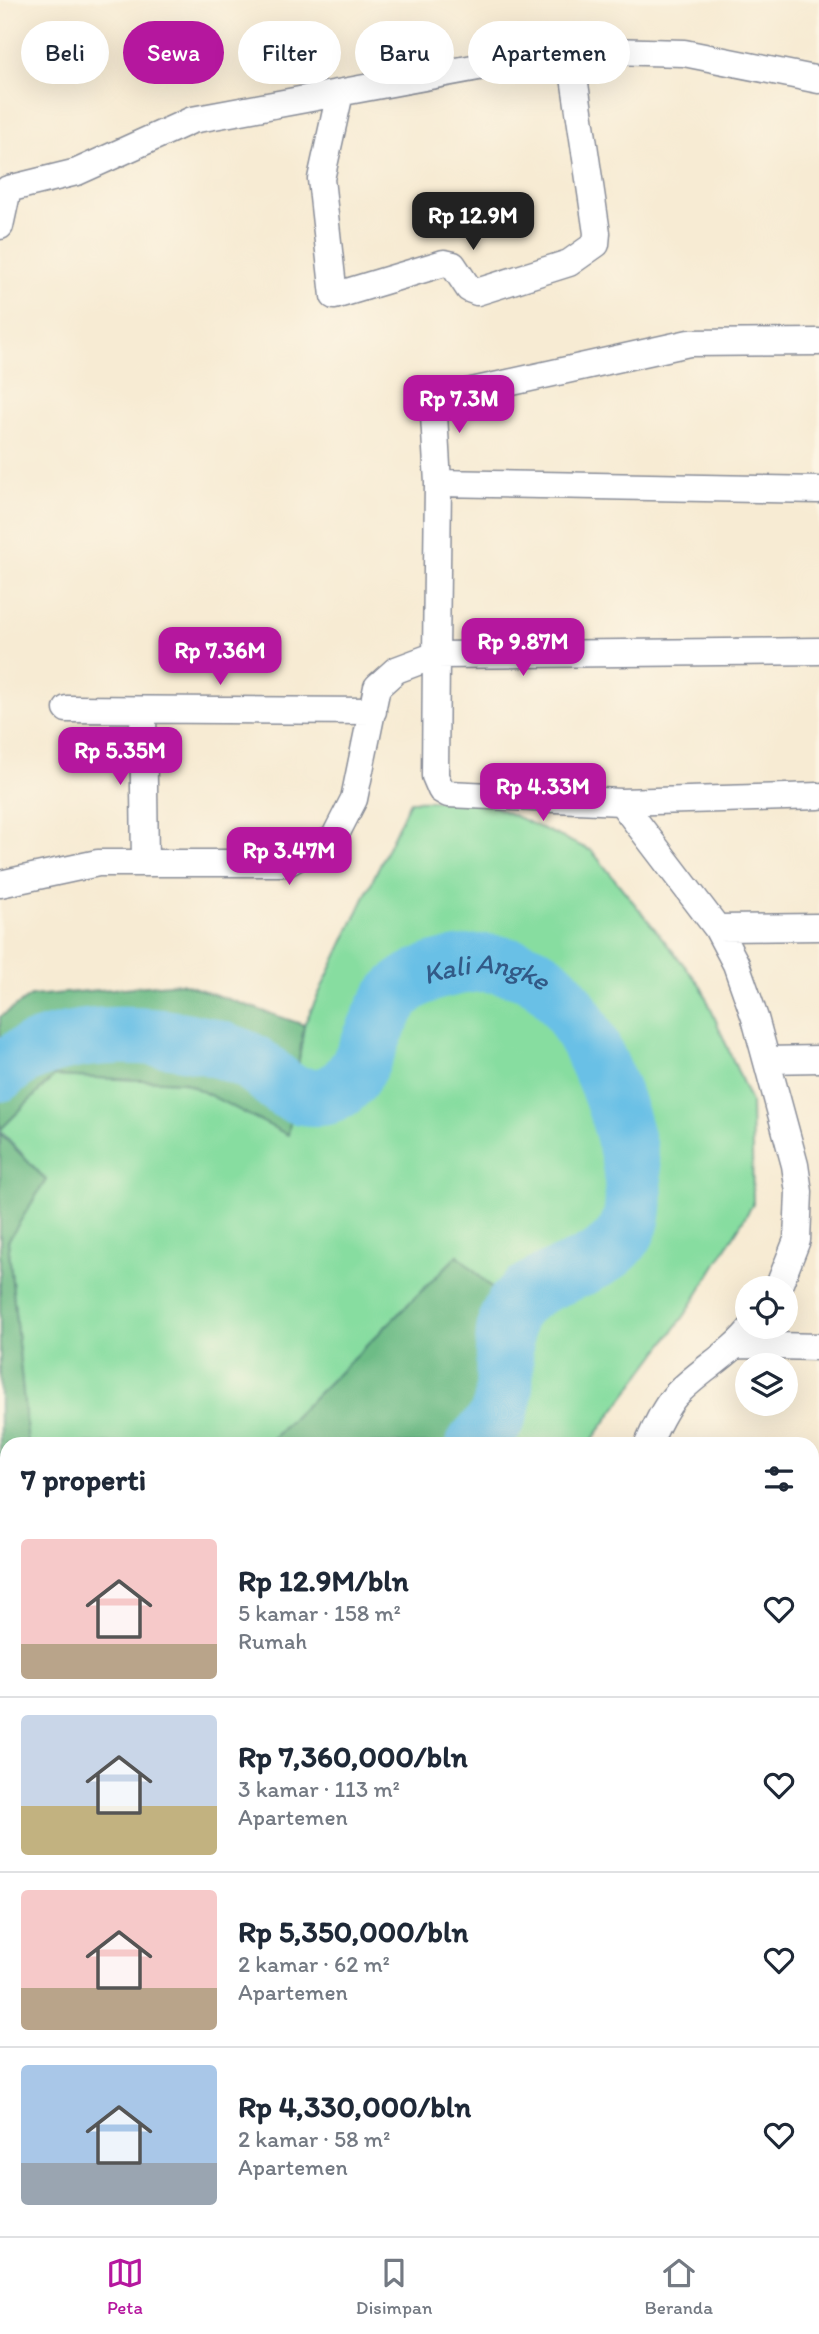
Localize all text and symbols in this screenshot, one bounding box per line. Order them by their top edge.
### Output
chip: Beli [21,21,109,84]
chip: Sewa [123,21,224,84]
chip: Filter [238,21,341,84]
chip: Baru [355,21,454,84]
chip: Apartemen [468,21,630,84]
pin: Rp 12.9M [401,192,545,252]
text: Rp 12.9M [428,201,518,229]
pin: Rp 7.3M [394,376,524,435]
text: Rp 7.3M [419,384,499,412]
pin: Rp 9.87M [451,618,595,678]
text: Rp 9.87M [477,627,569,655]
pin: Rp 7.36M [148,628,292,687]
text: Rp 7.36M [174,636,266,664]
pin: Rp 5.35M [48,728,192,787]
text: Rp 5.35M [74,736,166,764]
pin: Rp 4.33M [471,764,615,823]
text: Rp 4.33M [496,772,590,800]
pin: Rp 3.47M [217,828,361,887]
text: Rp 3.47M [243,836,335,864]
water label: Kali Angke [418,946,558,998]
map controls [735,1276,798,1416]
button: locate [735,1276,798,1339]
button: layers [735,1353,798,1416]
icon: filters [760,1460,798,1498]
text: 7 properti [21,1461,146,1498]
text: Rp 12.9M/bln [238,1562,409,1599]
icon: home [77,1567,161,1651]
icon: heart [760,1590,798,1628]
text: 5 kamar · 158 m² [238,1599,401,1627]
text: Rumah [238,1627,307,1655]
text: Rp 7,360,000/bln [238,1738,468,1775]
icon: home [77,1743,161,1827]
icon: heart [760,1766,798,1804]
text: 3 kamar · 113 m² [238,1775,400,1803]
text: Apartemen [238,1803,348,1831]
text: Rp 5,350,000/bln [238,1913,468,1950]
icon: home [77,1918,161,2002]
icon: heart [760,1941,798,1979]
text: 2 kamar · 62 m² [238,1950,390,1978]
text: Apartemen [238,1978,348,2006]
text: Rp 4,330,000/bln [238,2088,471,2125]
icon: home [77,2093,161,2177]
icon: heart [760,2116,798,2154]
text: 2 kamar · 58 m² [238,2125,390,2153]
text: Apartemen [238,2153,348,2181]
tab: Peta [106,2254,144,2319]
tab: Disimpan [356,2254,433,2319]
tab: Beranda [644,2254,713,2319]

